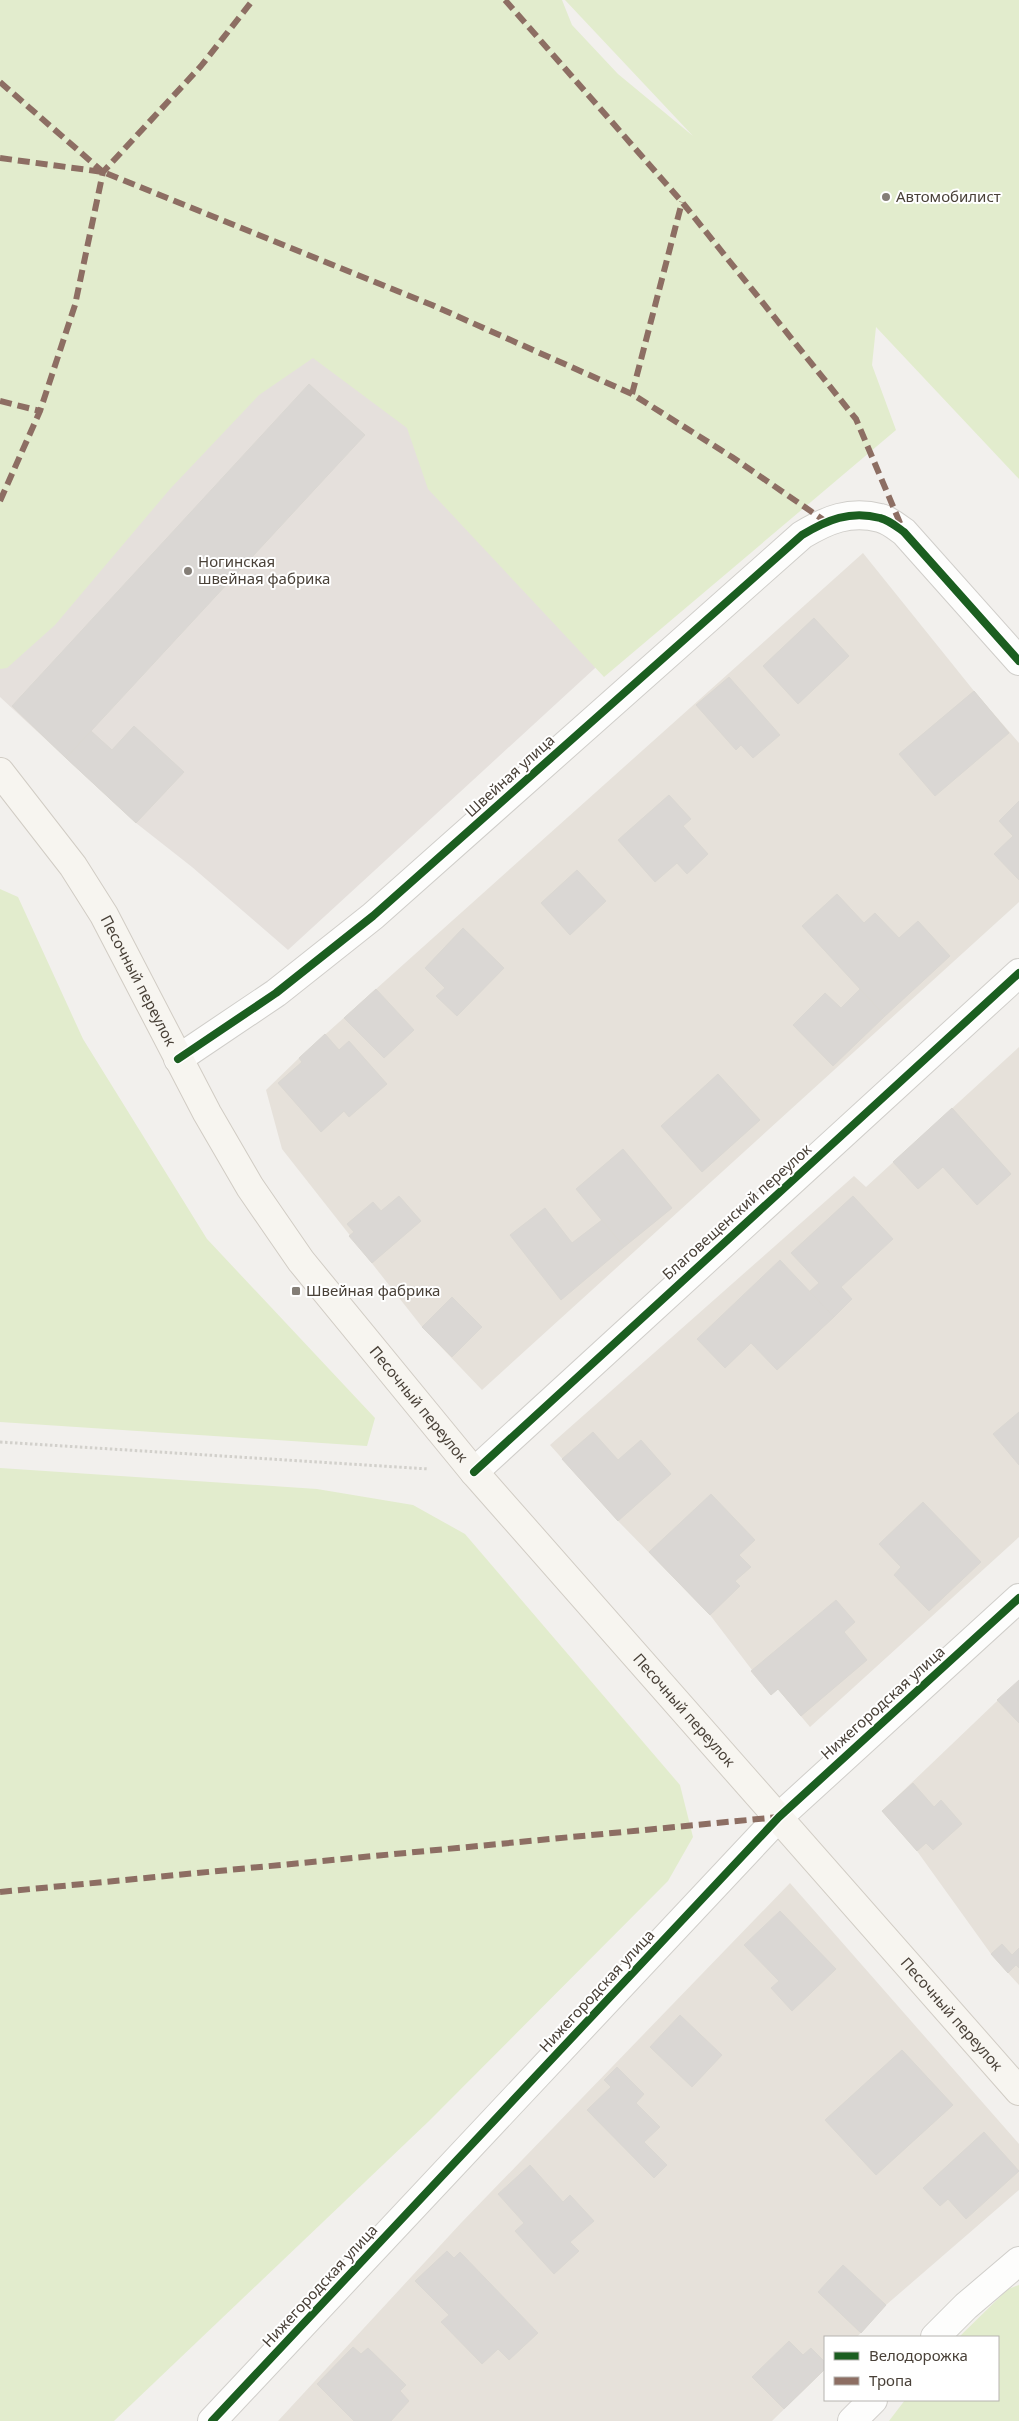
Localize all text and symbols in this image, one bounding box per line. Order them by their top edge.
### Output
place label: Автомобилист [896,186,1001,206]
marker: Автомобилист [880,191,892,203]
place label: Ногинская швейная фабрика [198,551,330,588]
marker: Ногинская швейная фабрика [182,565,194,577]
street label: Швейная улица [460,730,558,821]
street label: Песочный переулок [97,911,181,1049]
street label: Благовещенский переулок [658,1139,815,1284]
place label: Швейная фабрика [306,1280,440,1300]
marker: Швейная фабрика [290,1285,302,1297]
street label: Песочный переулок [366,1341,473,1466]
street label: Нижегородская улица [816,1641,949,1763]
street label: Песочный переулок [629,1649,740,1771]
street label: Нижегородская улица [534,1925,658,2056]
street label: Песочный переулок [897,1953,1008,2075]
street label: Нижегородская улица [257,2220,381,2351]
legend [824,2336,999,2401]
text: Велодорожка [869,2345,968,2365]
text: Тропа [869,2370,912,2390]

